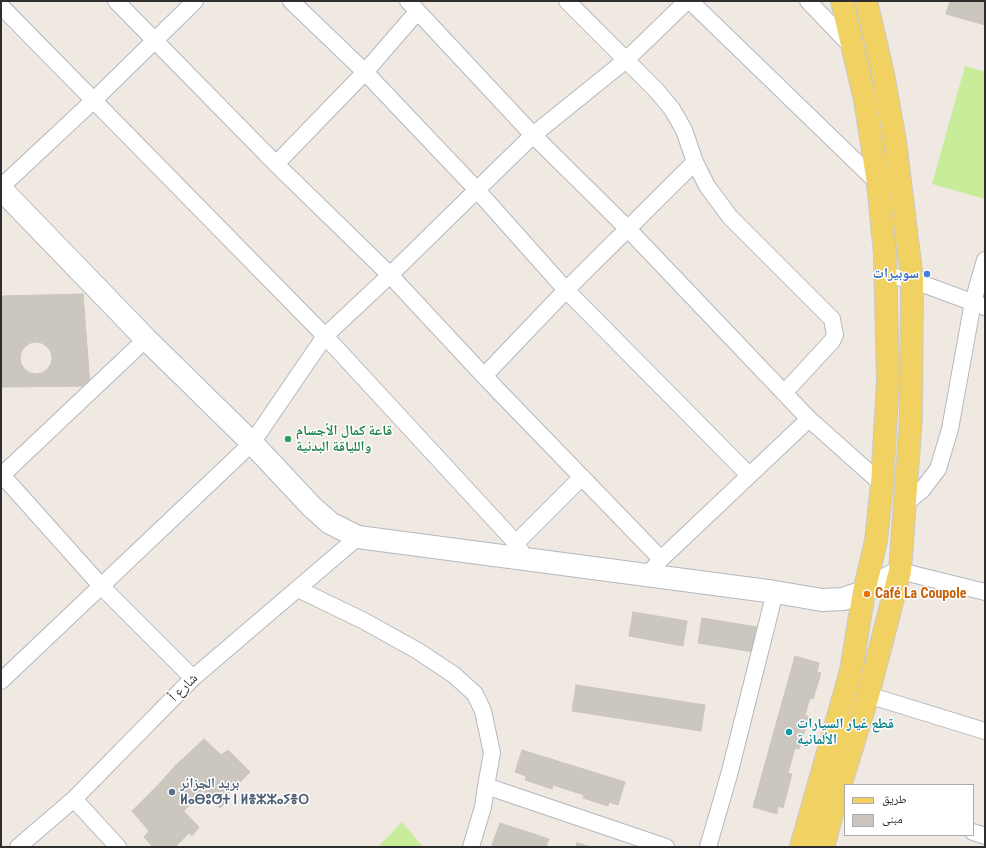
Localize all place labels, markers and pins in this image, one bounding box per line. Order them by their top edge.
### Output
place label: سوبيرات [873,266,919,282]
marker: سوبيرات [922,269,932,279]
place label: قاعة كمال الأجسام واللياقة البدنية [296,423,392,456]
marker: قاعة كمال الأجسام واللياقة البدنية [283,434,293,444]
place label: Café La Coupole [875,586,966,602]
marker: Café La Coupole [862,589,872,599]
place label: قطع غيار السيارات الألمانية [797,716,894,748]
marker: قطع غيار السيارات الألمانية [784,727,794,737]
place label: بريد الجزائر ⵍⴰⴱⵓⵚⵜ ⵏ ⵍⴻⵣⵣⴰⵢⴻⵔ [180,776,309,808]
marker: بريد الجزائر ⵍⴰⴱⵓⵚⵜ ⵏ ⵍⴻⵣⵣⴰⵢⴻⵔ [167,787,177,797]

